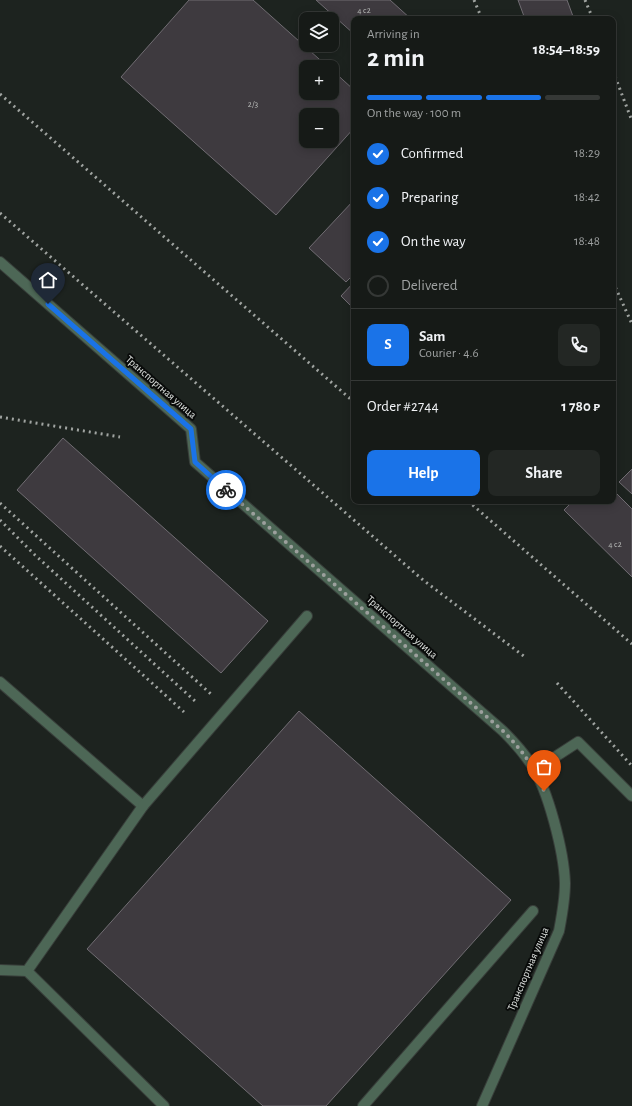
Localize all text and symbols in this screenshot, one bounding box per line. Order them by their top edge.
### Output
house number: 4 с2 [357,6,371,15]
map controls [299,12,339,148]
button: layers [299,12,339,52]
text: Arriving in [367,28,420,41]
text: 18:54–18:59 [533,42,600,57]
text: 2 min [367,45,425,71]
button: + [299,60,339,100]
house number: 2/3 [248,100,258,109]
text: On the way · 100 m [367,107,461,120]
button: − [299,108,339,148]
icon: check [367,143,389,165]
text: Confirmed [401,146,463,161]
text: 18:29 [574,147,600,160]
icon: check [367,187,389,209]
text: Preparing [401,190,458,205]
text: 18:42 [574,191,600,204]
icon: check [367,231,389,253]
text: On the way [401,234,466,249]
text: 18:48 [574,235,600,248]
pin [31,263,65,304]
icon: home [37,269,59,291]
text: Delivered [401,278,458,293]
button: phone [558,324,600,366]
text: Sam [419,329,445,344]
text: S [384,337,392,352]
text: Courier · 4.6 [419,347,479,360]
street label: Транспортная улица [124,353,198,421]
text: Order #2744 [367,399,439,414]
text: 1 780 ₽ [561,399,600,414]
button: Help [367,450,480,496]
button: Share [488,450,600,496]
courier [206,470,246,510]
icon: bike [215,479,237,501]
house number: 4 с2 [608,540,622,549]
street label: Транспортная улица [365,593,439,661]
pin [527,750,561,791]
icon: bag [533,756,555,778]
street label: Транспортная улица [505,926,551,1012]

